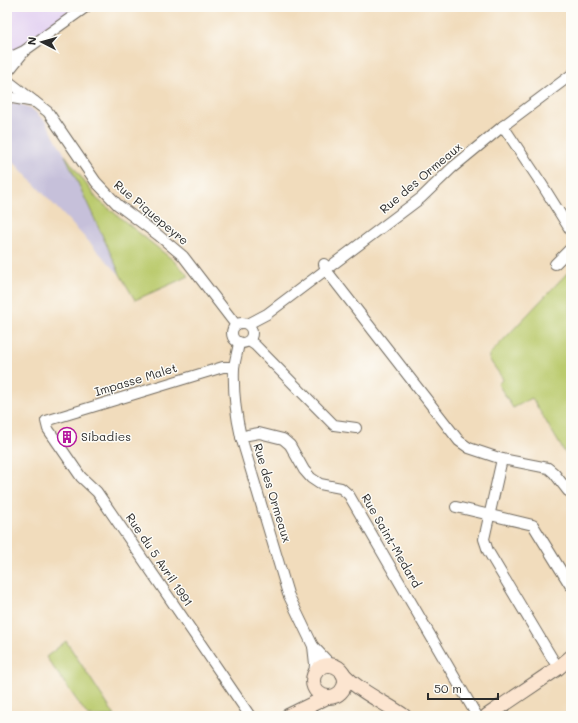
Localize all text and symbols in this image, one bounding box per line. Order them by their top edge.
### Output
north arrow [22,22,62,62]
text: N [24,36,39,46]
street label: Rue des Ormeaux [376,138,465,216]
street label: Rue Piquepeyre [111,176,192,248]
street label: Impasse Malet [93,359,179,399]
building icon: Sibadies [56,426,78,448]
place label: Sibadies [81,428,131,444]
street label: Rue des Ormeaux [250,441,296,544]
street label: Rue Saint-Medard [358,491,426,591]
street label: Rue du 5 Avril 1991 [123,510,197,609]
scale bar [428,675,498,701]
text: 50 m [434,680,462,696]

